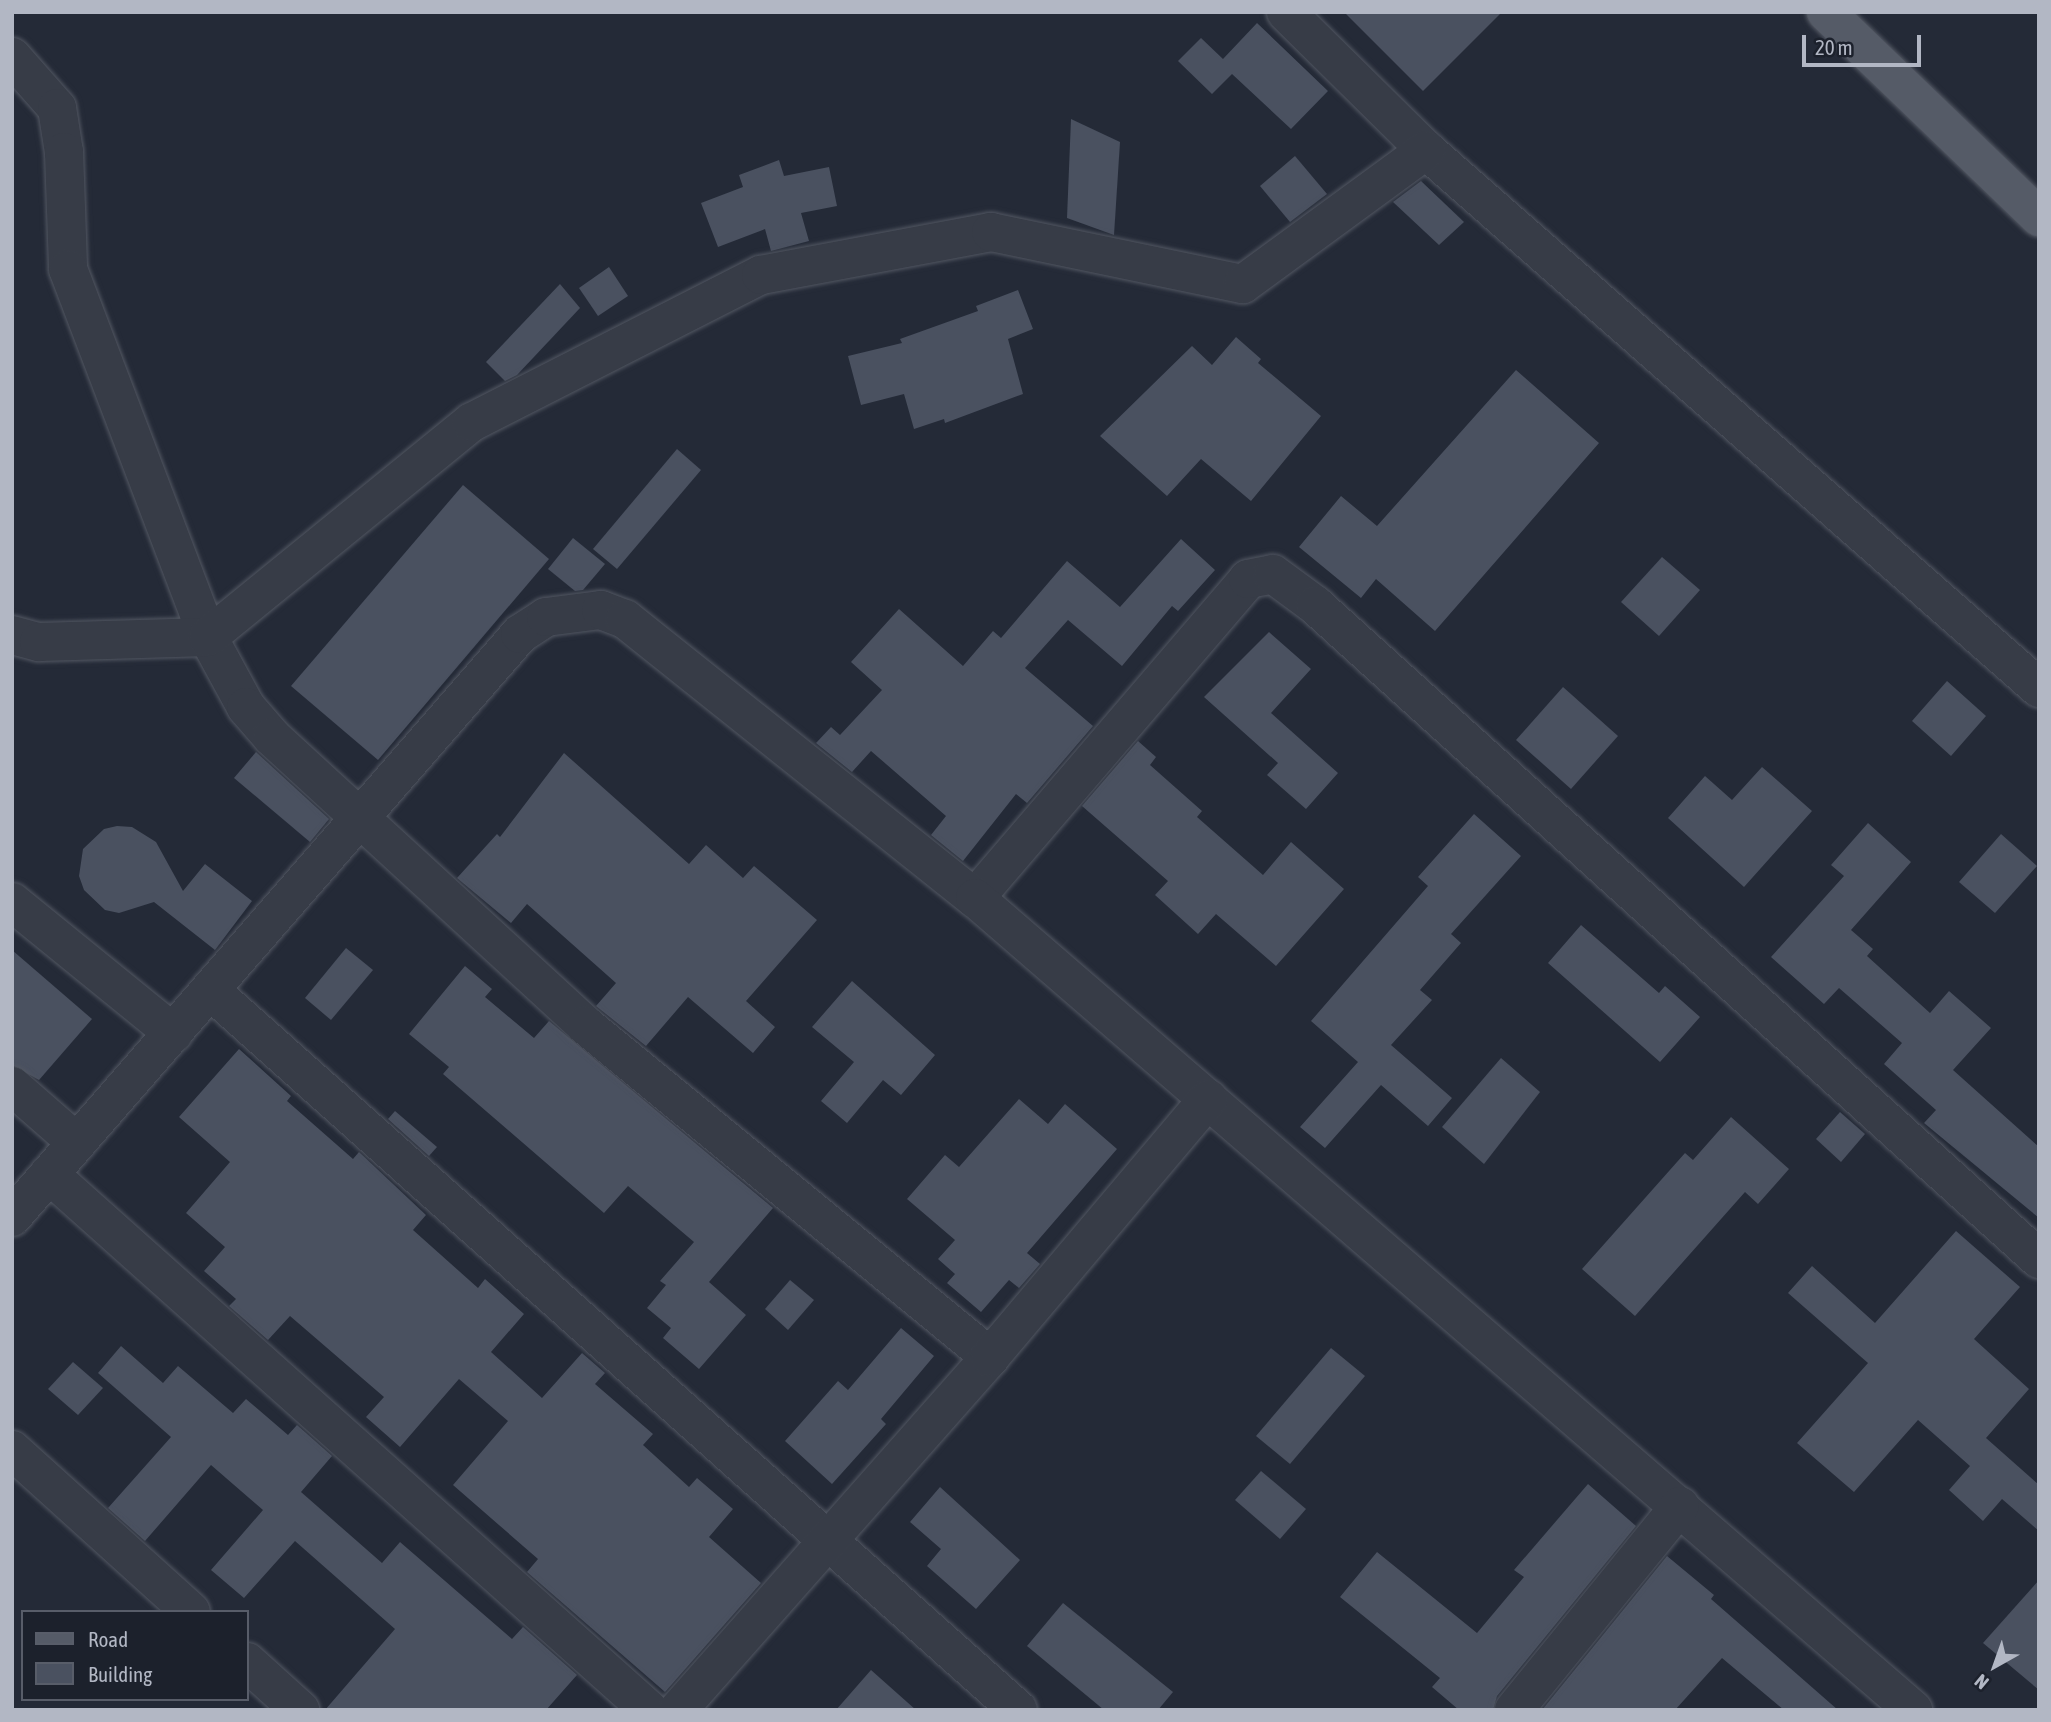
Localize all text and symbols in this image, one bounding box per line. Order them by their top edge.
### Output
scale bar [1806,21,1925,65]
text: 20 m [1815,35,1853,59]
legend [21,1610,248,1701]
text: Road [88,1627,128,1651]
north arrow [1960,1631,2030,1701]
text: Building [88,1662,152,1686]
text: N [1970,1670,1993,1694]

